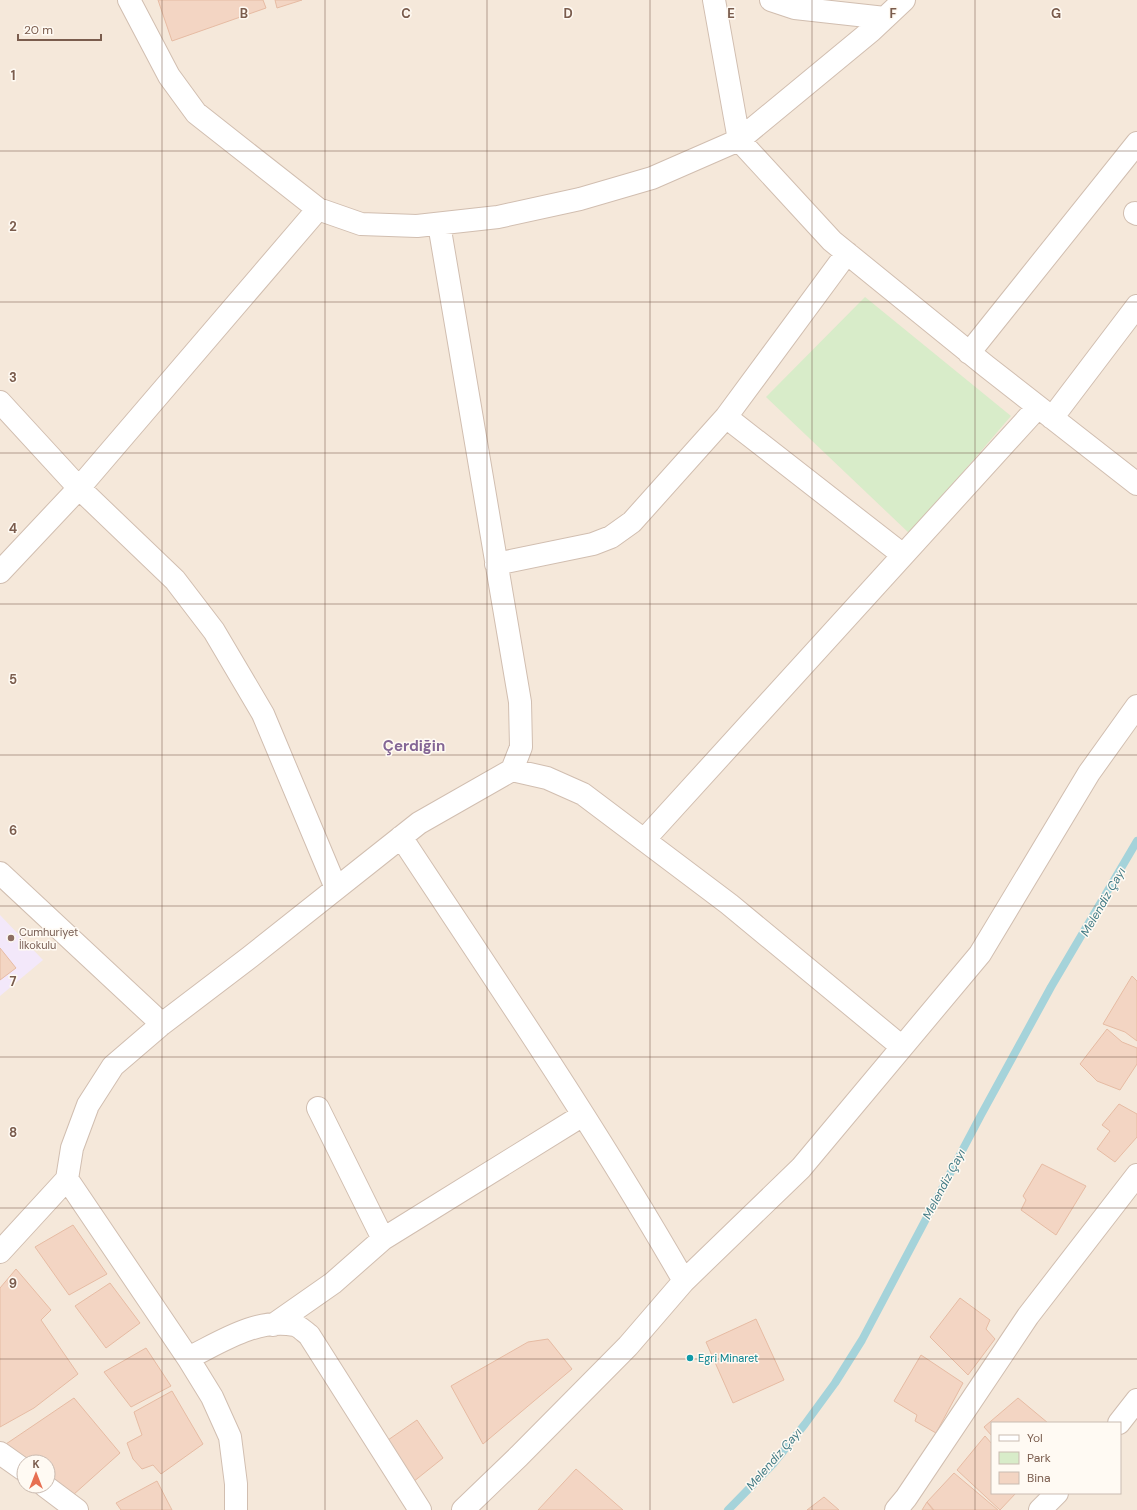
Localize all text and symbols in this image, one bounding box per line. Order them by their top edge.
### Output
text: B [240,5,248,22]
text: C [401,5,411,22]
text: D [563,5,573,22]
text: E [727,5,735,22]
text: F [889,5,897,22]
text: G [1051,5,1061,22]
scale bar [18,16,101,42]
text: 20 m [24,22,53,38]
text: 1 [11,67,15,84]
text: 2 [9,218,17,235]
text: 3 [9,369,17,386]
text: 4 [9,520,17,537]
text: 5 [9,671,17,688]
district label: Çerdiğin [383,736,445,756]
text: 6 [9,822,17,839]
water label: Melendiz Çayı [1077,864,1129,939]
place label: Cumhuriyet İlkokulu [19,925,78,952]
marker: Cumhuriyet İlkokulu [6,933,16,943]
text: 7 [10,973,17,990]
text: 8 [9,1124,17,1141]
water label: Melendiz Çayı [919,1146,969,1222]
text: 9 [9,1275,17,1292]
place label: Egri Minaret [698,1351,758,1365]
marker: Egri Minaret [685,1353,695,1363]
legend [991,1422,1121,1494]
water label: Melendiz Çayı [743,1424,806,1493]
text: Yol [1027,1430,1043,1446]
text: Park [1027,1450,1051,1466]
north arrow [16,1454,56,1494]
text: K [32,1457,40,1471]
text: Bina [1027,1470,1051,1486]

